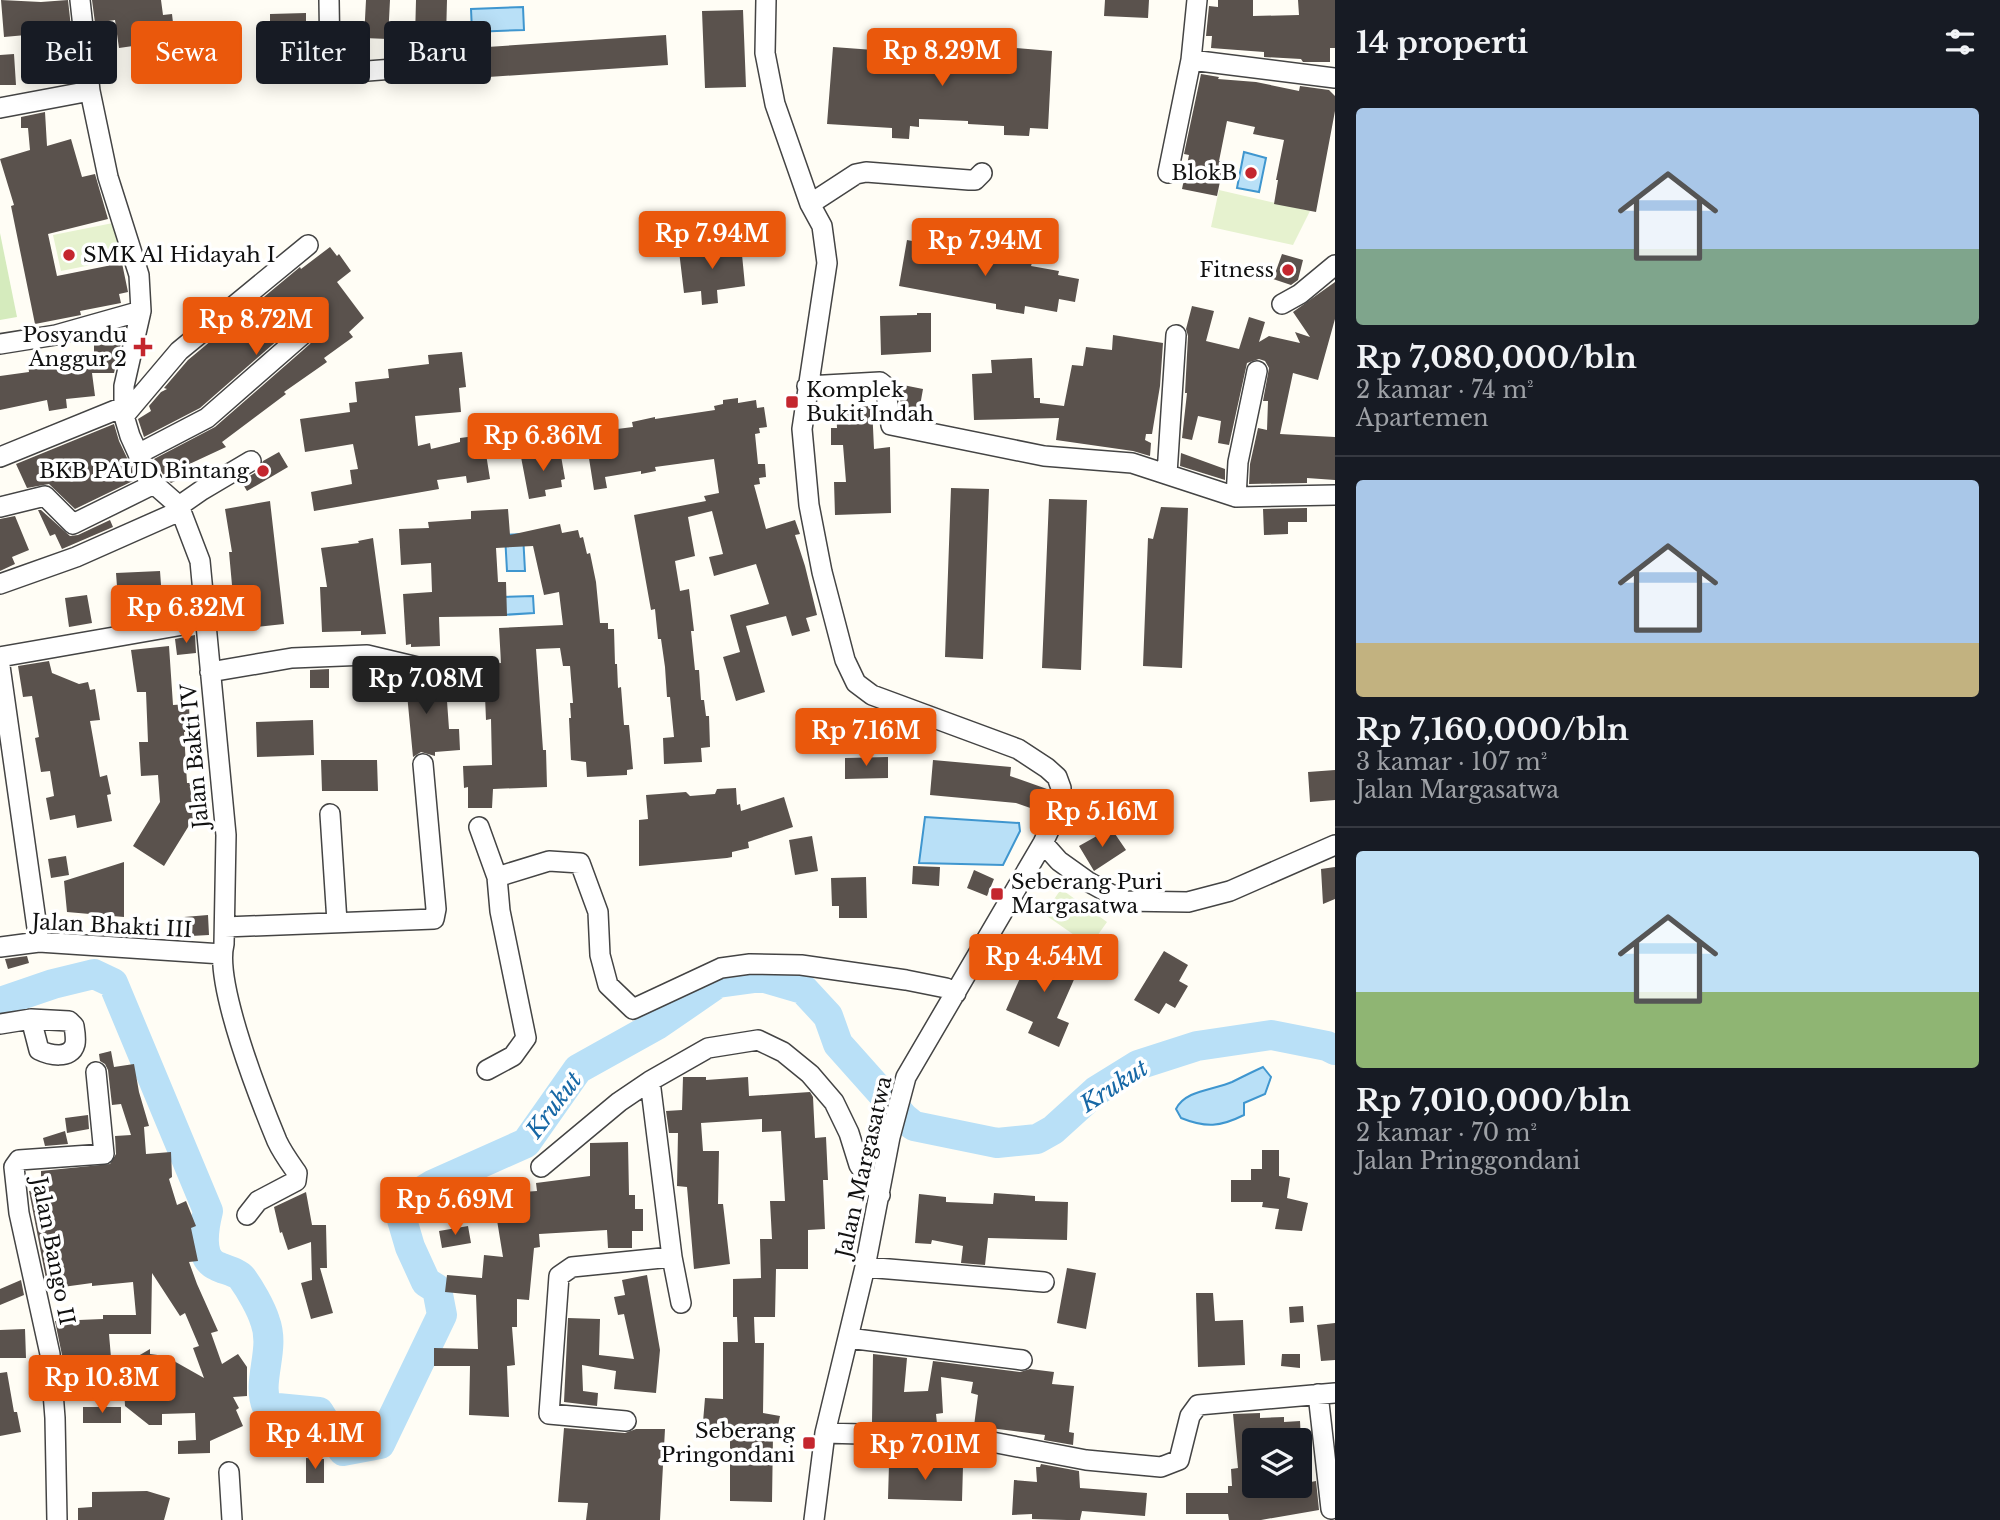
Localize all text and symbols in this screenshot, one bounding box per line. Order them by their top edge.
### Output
chip: Beli [21,21,117,84]
chip: Sewa [131,21,242,84]
chip: Filter [256,21,370,84]
chip: Baru [384,21,491,84]
icon: filters [1941,23,1979,61]
text: 14 properti [1356,24,1528,61]
pin: Rp 8.29M [870,28,1014,88]
text: Rp 8.29M [883,37,1001,65]
icon: home [1605,153,1731,279]
place label: BlokB [1171,160,1237,186]
marker: BlokB [1243,165,1259,181]
pin: Rp 7.94M [640,212,784,271]
pin: Rp 7.94M [913,218,1057,278]
text: Rp 7.94M [655,220,769,248]
text: Rp 7.94M [928,227,1042,255]
place label: SMK Al Hidayah I [83,242,276,268]
marker: SMK Al Hidayah I [61,247,77,263]
place label: Fitness [1199,257,1274,283]
marker: Fitness [1280,262,1296,278]
pin: Rp 8.72M [184,298,328,357]
text: Rp 8.72M [199,306,313,334]
place label: Posyandu Anggur 2 [23,322,127,372]
marker: Posyandu Anggur 2 [133,337,153,357]
text: Rp 7,080,000/bln [1356,339,1637,376]
text: 2 kamar · 74 m² [1356,376,1534,404]
place label: Komplek Bukit Indah [806,377,934,427]
marker: Komplek Bukit Indah [784,394,800,410]
text: Apartemen [1356,404,1489,432]
pin: Rp 6.36M [471,414,615,473]
text: Rp 6.36M [484,422,602,450]
place label: BKB PAUD Bintang [39,458,249,484]
marker: BKB PAUD Bintang [255,463,271,479]
icon: home [1605,525,1731,651]
pin: Rp 6.32M [114,586,258,645]
text: Rp 6.32M [127,594,245,622]
pin: Rp 7.08M [354,656,498,716]
text: Rp 7.08M [368,665,484,693]
street label: Jalan Bakti IV [176,682,215,832]
pin: Rp 7.16M [794,708,938,768]
text: Rp 7,160,000/bln [1356,711,1629,748]
text: Rp 7.16M [811,717,921,745]
text: 3 kamar · 107 m² [1356,748,1547,776]
text: Jalan Margasatwa [1356,776,1559,804]
pin: Rp 5.16M [1030,790,1174,849]
text: Rp 5.16M [1046,798,1158,826]
place label: Seberang Puri Margasatwa [1011,869,1163,919]
marker: Seberang Puri Margasatwa [989,886,1005,902]
icon: home [1605,896,1731,1022]
street label: Jalan Bhakti III [28,909,193,943]
pin: Rp 4.54M [972,934,1116,994]
text: Rp 4.54M [985,943,1103,971]
water label: Krukut [1074,1053,1154,1119]
water label: Krukut [519,1066,588,1144]
street label: Jalan Margasatwa [830,1073,898,1263]
text: Rp 7,010,000/bln [1356,1082,1631,1119]
text: 2 kamar · 70 m² [1356,1119,1537,1147]
text: Jalan Pringgondani [1356,1147,1580,1175]
street label: Jalan Bango II [25,1172,80,1327]
pin: Rp 5.69M [383,1178,527,1237]
text: Rp 5.69M [396,1186,514,1214]
pin: Rp 10.3M [30,1356,174,1415]
text: Rp 10.3M [45,1364,159,1392]
pin: Rp 4.1M [250,1412,380,1471]
place label: Seberang Pringondani [661,1418,795,1468]
text: Rp 4.1M [266,1420,364,1448]
pin: Rp 7.01M [853,1422,997,1482]
map controls [1242,1428,1312,1498]
button: layers [1242,1428,1312,1498]
text: Rp 7.01M [870,1431,980,1459]
marker: Seberang Pringondani [801,1435,817,1451]

